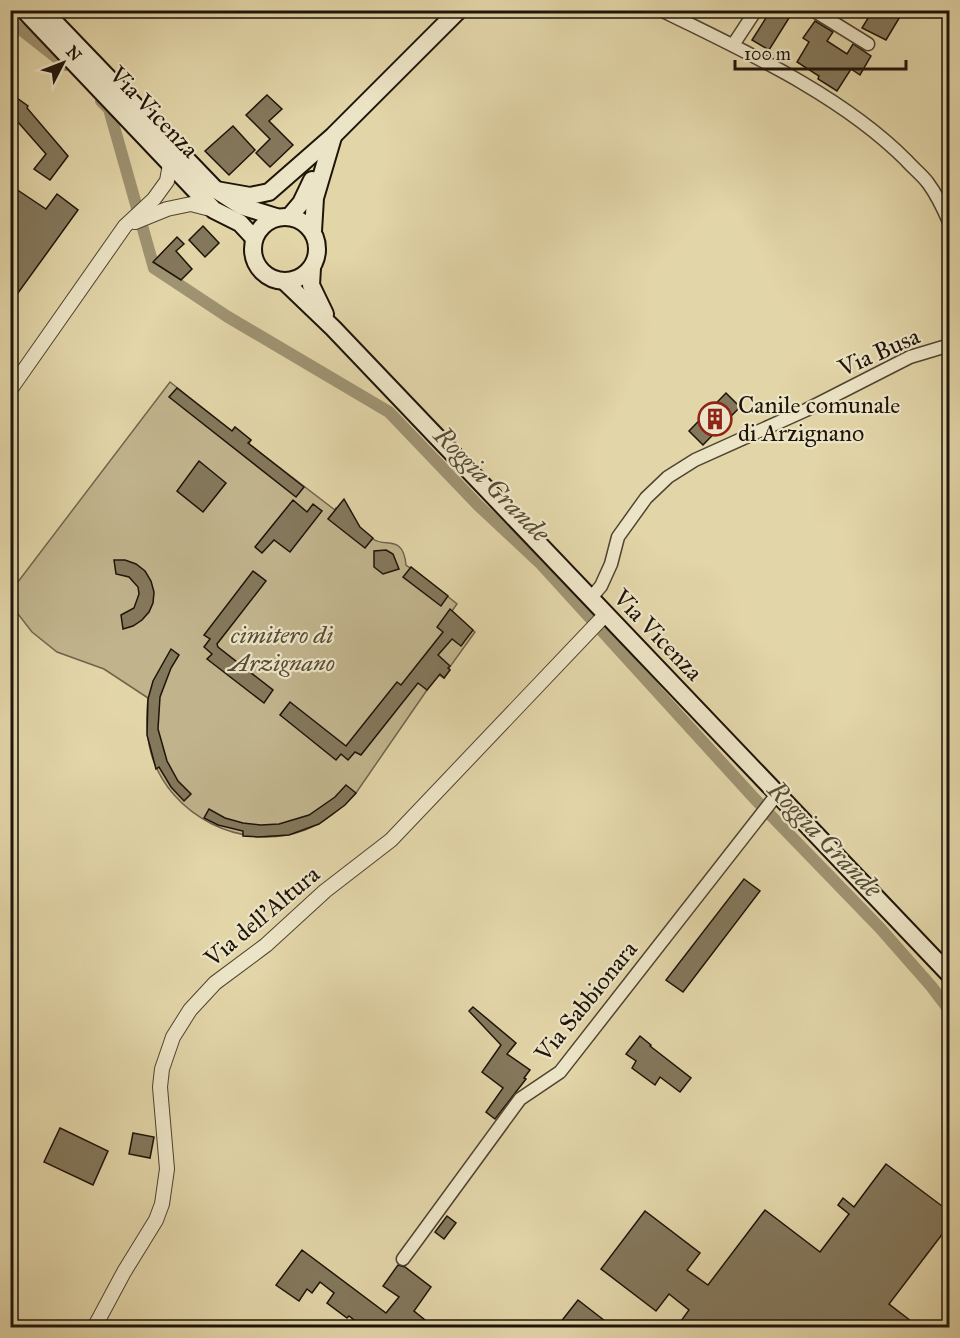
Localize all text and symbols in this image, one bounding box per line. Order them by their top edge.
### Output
north arrow [33,33,93,93]
scale bar [735,33,906,71]
text: N [62,42,86,65]
text: 100 m [744,43,791,65]
street label: Via Vicenza [102,59,206,165]
street label: Via Busa [833,320,925,384]
place label: Canile comunale di Arzignano [738,390,900,448]
building icon: Canile comunale di Arzignano [697,401,733,437]
water label: Roggia Grande [427,419,557,549]
street label: Via Vicenza [606,582,710,688]
park label: cimitero di Arzignano [226,620,335,678]
water label: Roggia Grande [761,773,890,905]
street label: Via dell'Altura [197,858,327,974]
street label: Via Sabbionara [528,934,644,1068]

